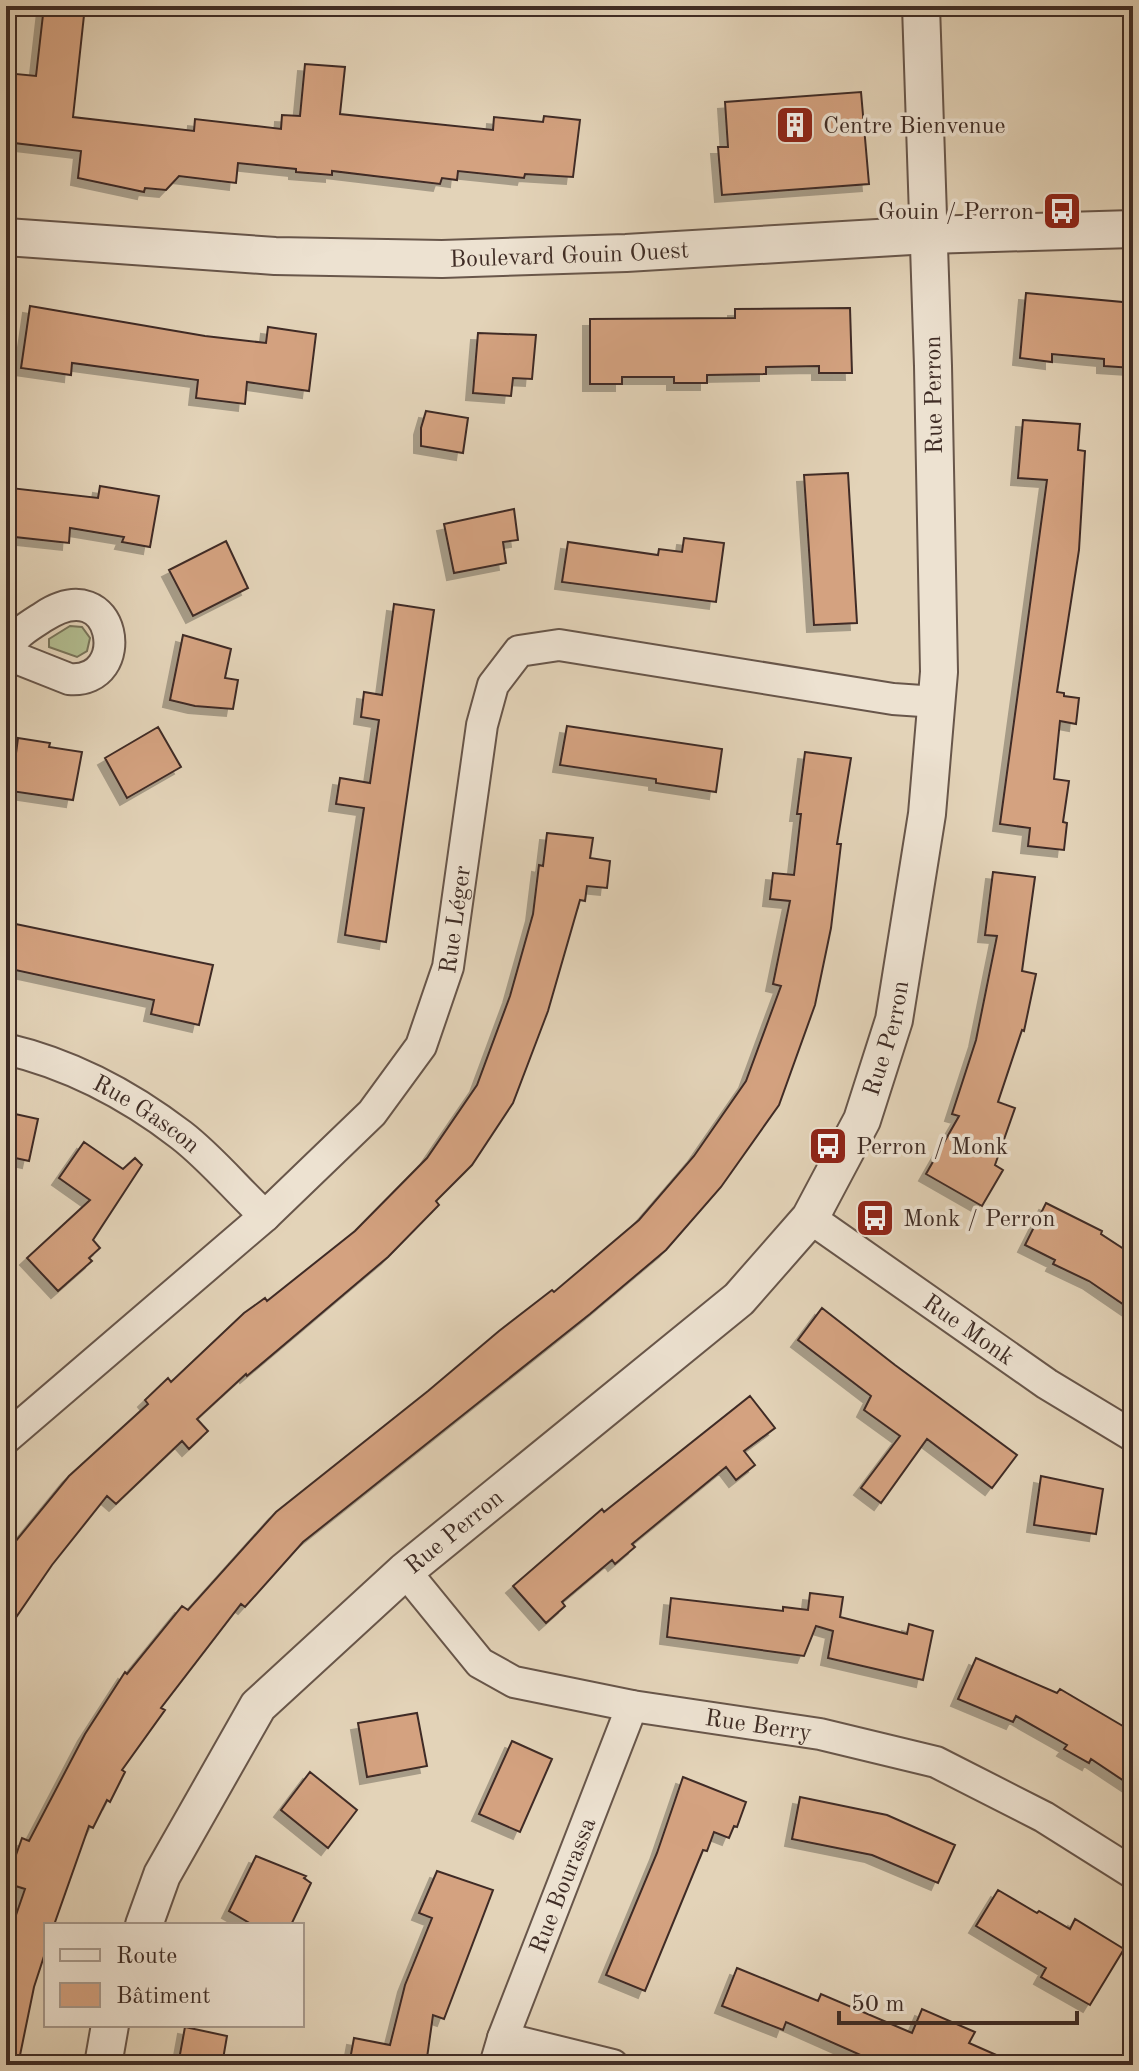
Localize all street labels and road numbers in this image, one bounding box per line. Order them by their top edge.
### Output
street label: Boulevard Gouin Ouest [449,239,690,273]
street label: Rue Perron [922,336,948,454]
street label: Rue Léger [437,864,476,975]
street label: Rue Perron [860,979,914,1099]
street label: Rue Gascon [88,1072,204,1159]
street label: Rue Monk [918,1291,1018,1371]
street label: Rue Perron [402,1486,509,1580]
street label: Rue Berry [703,1707,814,1747]
street label: Rue Bourassa [527,1815,601,1957]

